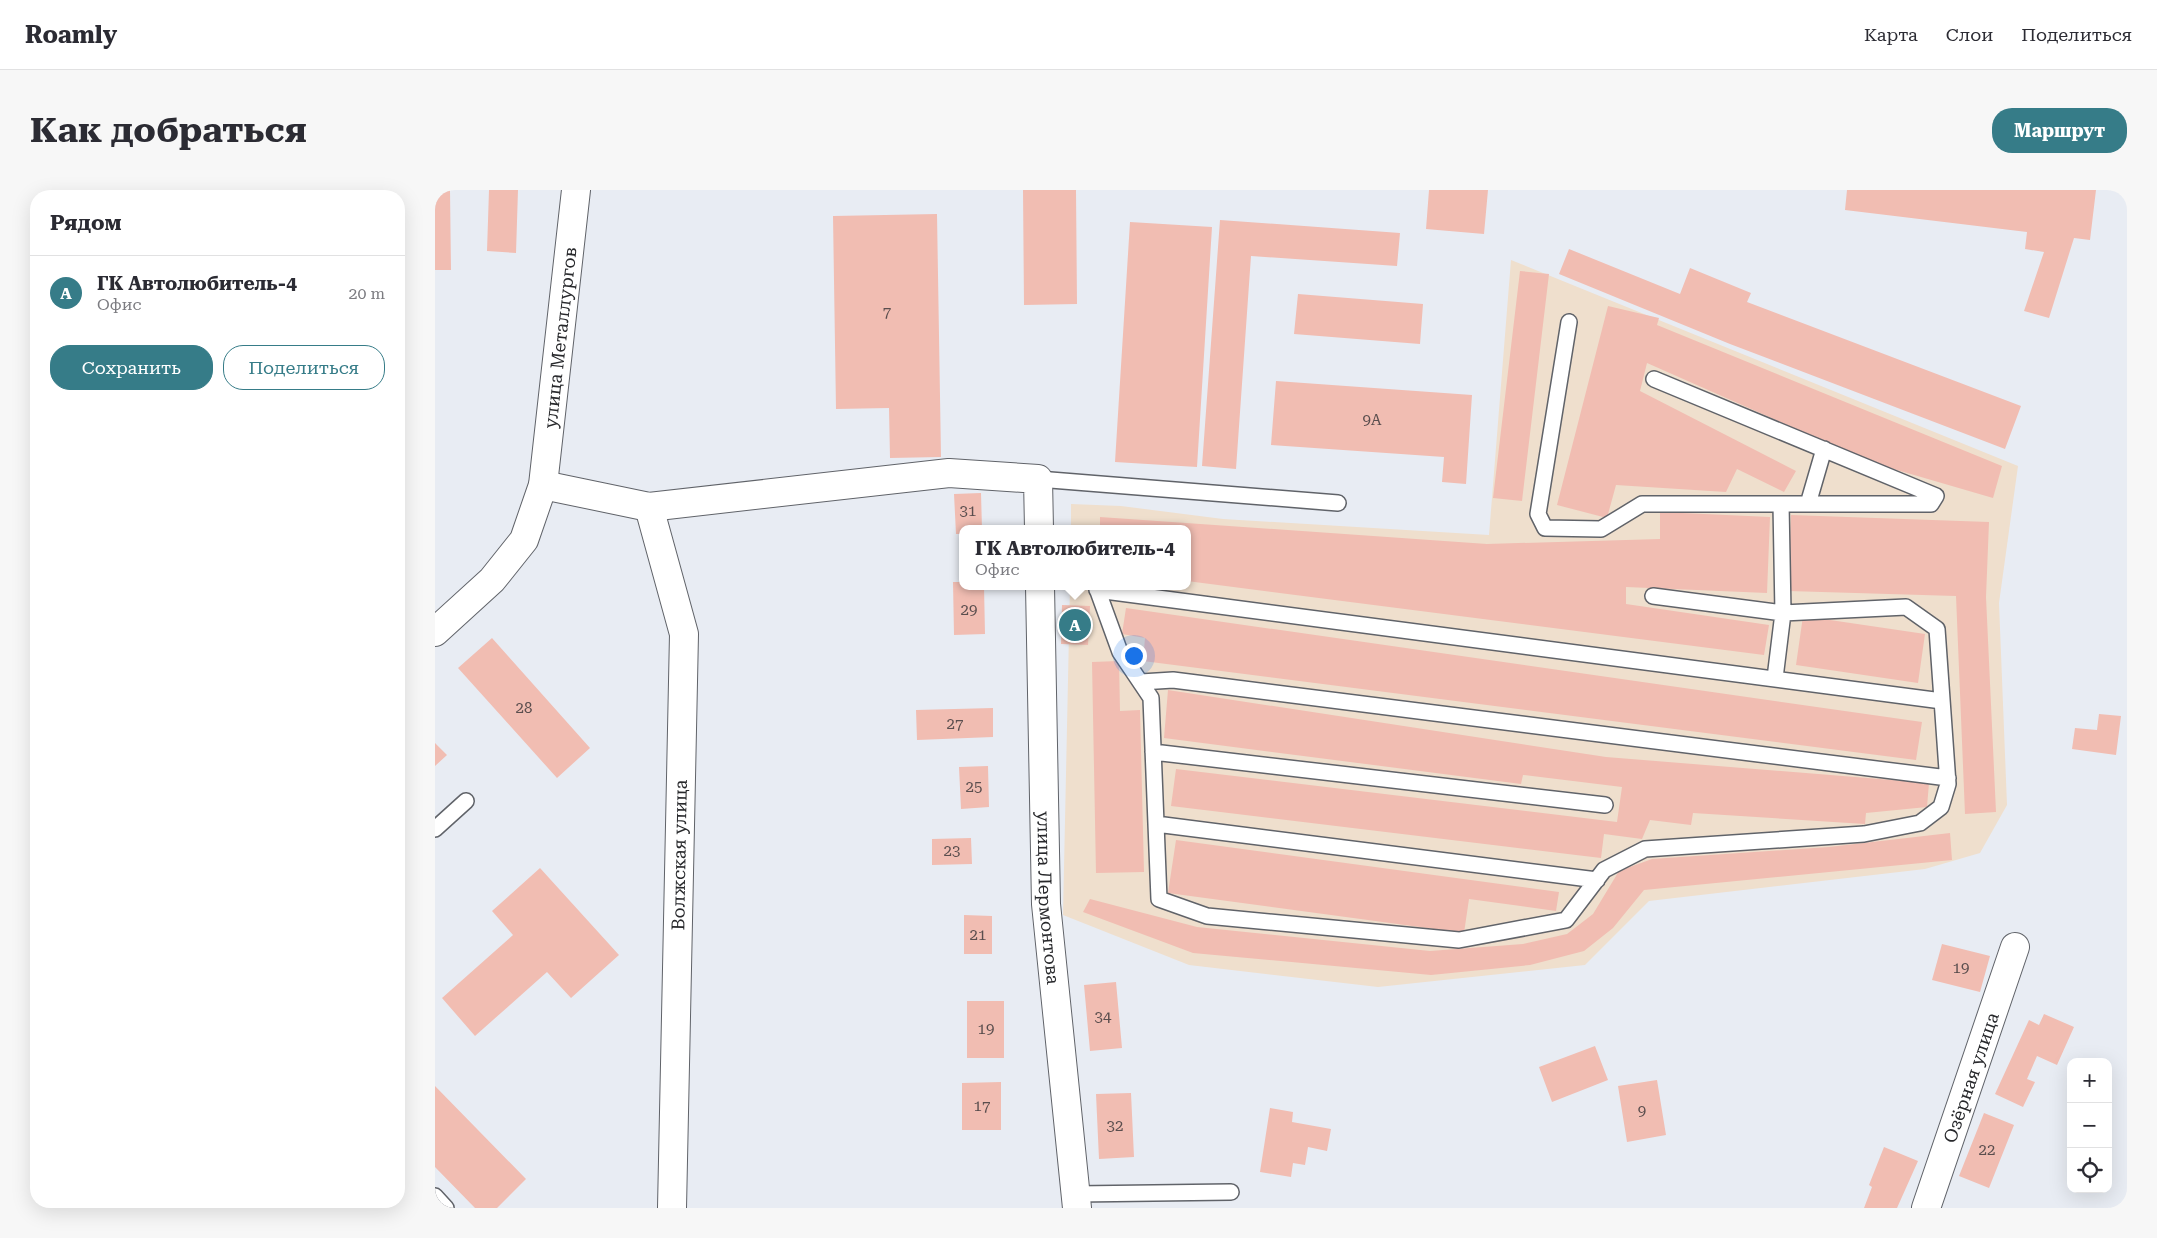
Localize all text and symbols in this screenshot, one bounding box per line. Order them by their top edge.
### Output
text: Roamly [25,21,117,49]
text: Карта [1864,24,1918,45]
text: Слои [1946,24,1993,45]
text: Поделиться [2021,24,2132,45]
button: Маршрут [1992,108,2127,153]
text: Как добраться [30,110,307,151]
text: Рядом [50,211,122,235]
street label: улица Металлургов [539,246,580,429]
text: ГК Автолюбитель-4 [97,272,297,295]
text: A [60,284,72,303]
text: 20 m [348,284,385,303]
text: Офис [97,295,141,314]
house number: 7 [883,303,891,321]
button: Сохранить [50,345,213,390]
button: Поделиться [223,345,385,390]
house number: 9А [1363,411,1382,429]
house number: 31 [960,502,976,520]
popup [959,525,1191,590]
text: ГК Автолюбитель-4 [975,537,1175,560]
text: Офис [975,560,1019,579]
house number: 29 [961,601,977,619]
pin: A [1059,606,1091,644]
your location [1121,643,1147,669]
house number: 28 [516,699,532,717]
house number: 27 [947,715,963,733]
house number: 25 [966,778,982,796]
street label: Волжская улица [667,779,691,931]
street label: улица Лермонтова [1034,811,1065,986]
house number: 23 [944,842,960,860]
house number: 21 [970,926,986,944]
house number: 19 [1953,959,1969,977]
house number: 34 [1095,1008,1112,1026]
street label: Озёрная улица [1939,1009,2003,1145]
house number: 19 [978,1020,994,1038]
map controls [2067,1058,2112,1193]
button: + [2067,1058,2112,1103]
house number: 17 [974,1097,990,1115]
house number: 9 [1638,1102,1646,1120]
button: − [2067,1103,2112,1148]
house number: 32 [1107,1117,1123,1135]
house number: 22 [1979,1141,1995,1159]
button: locate [2067,1148,2112,1193]

